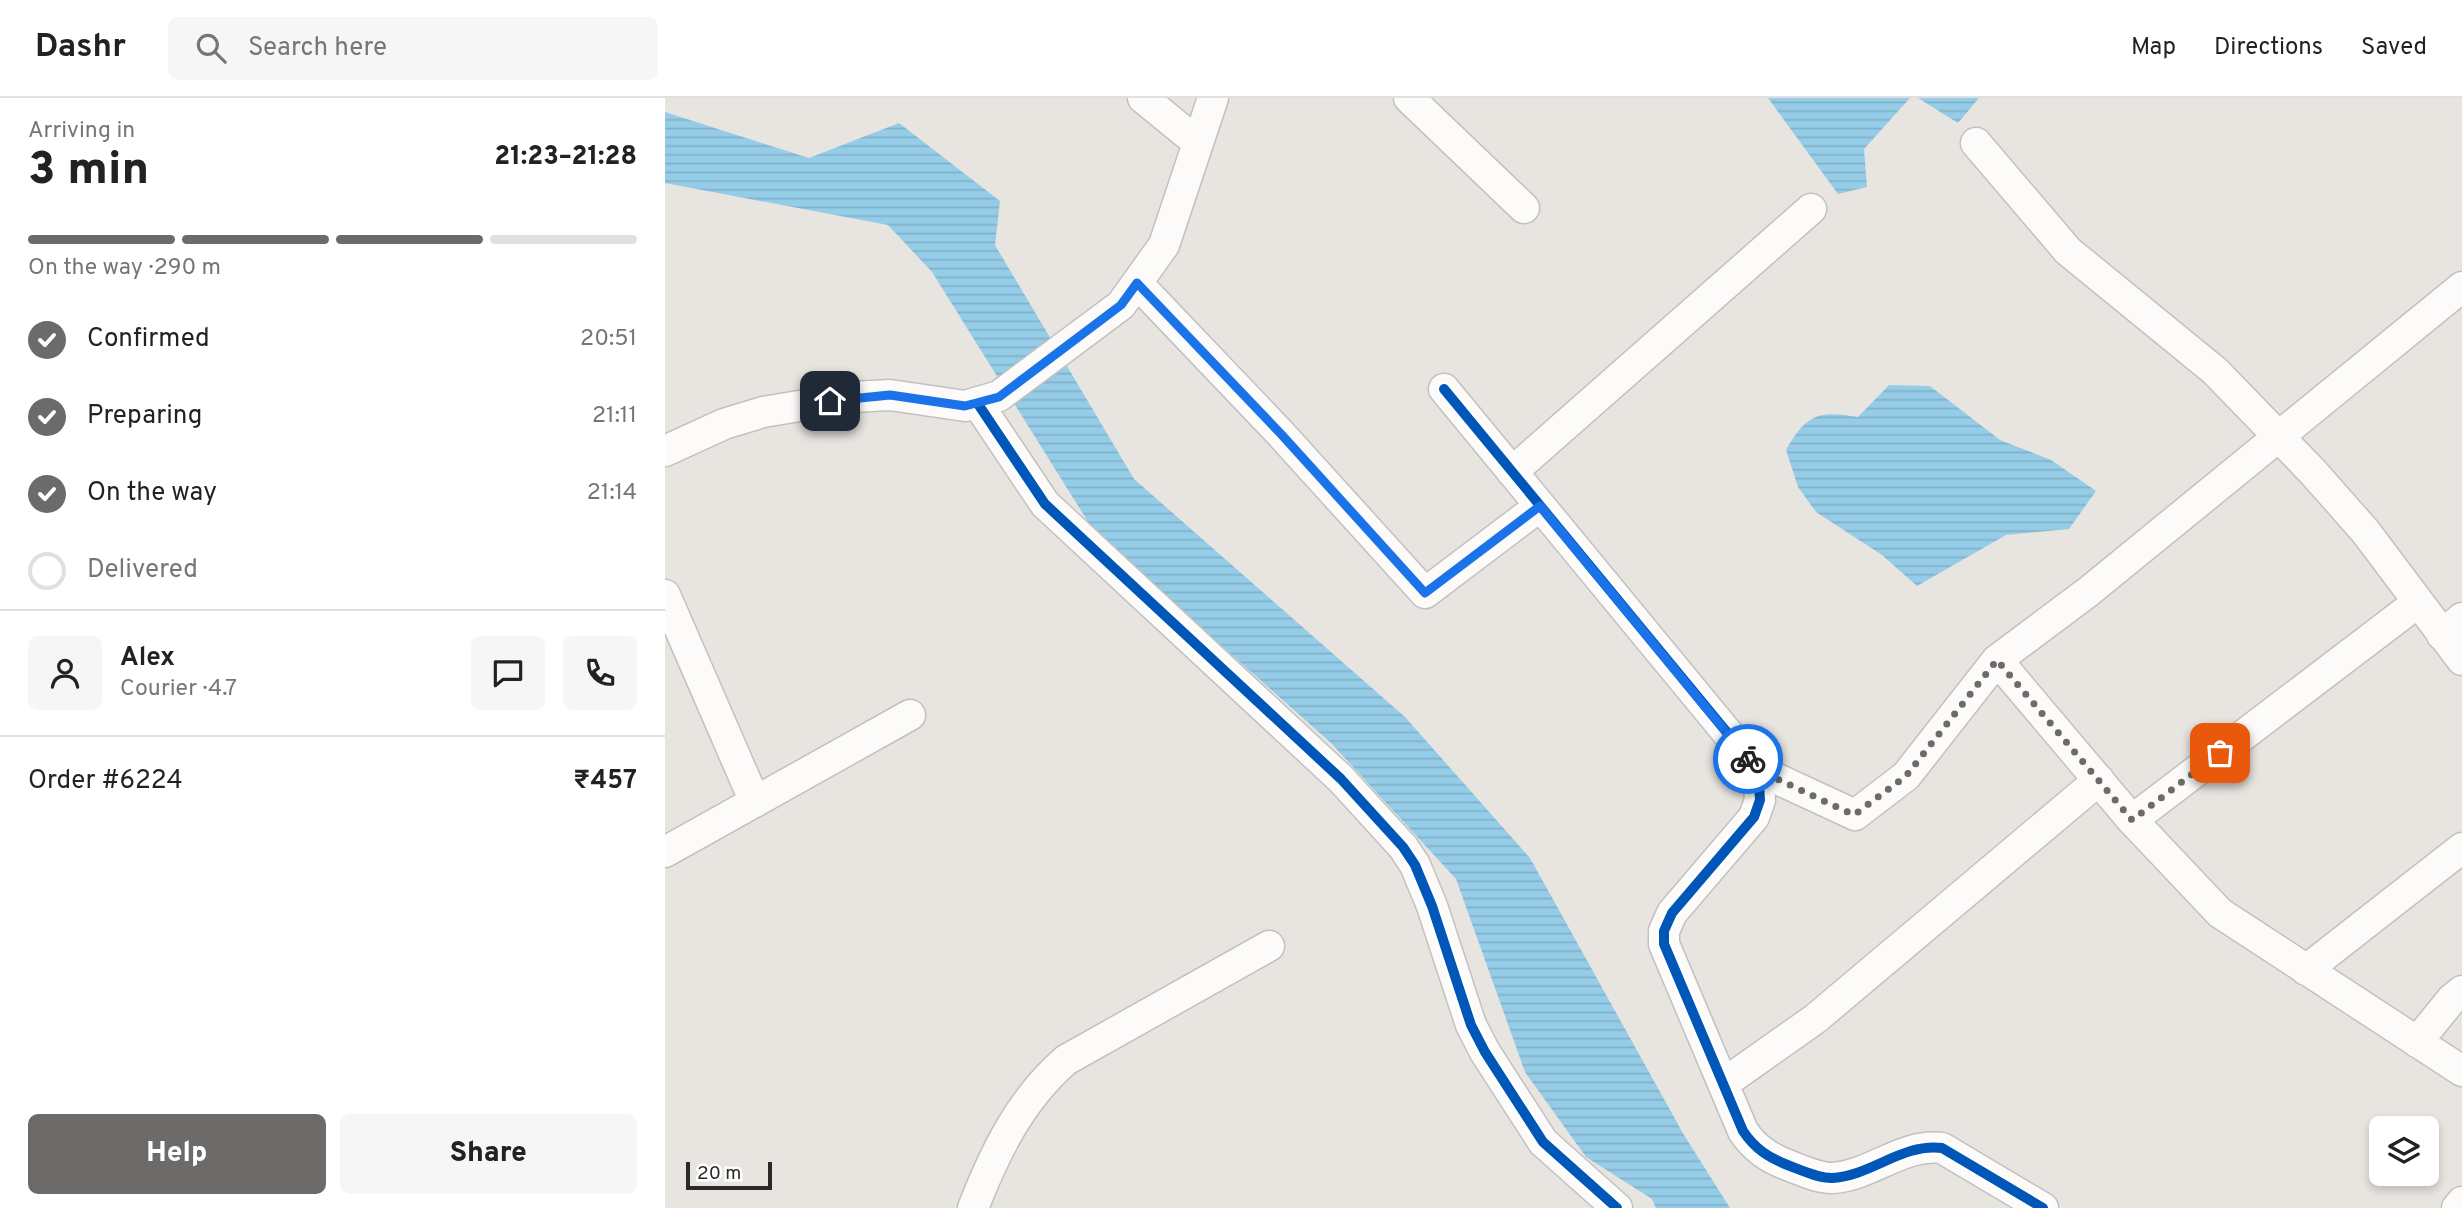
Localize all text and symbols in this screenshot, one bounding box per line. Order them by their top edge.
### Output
search box [168,17,658,80]
text: Dashr [35,27,126,69]
icon: search [192,29,230,67]
text: Search here [248,32,387,65]
text: Map [2131,33,2176,63]
text: Directions [2214,33,2323,63]
text: Saved [2361,33,2427,63]
text: Arriving in [28,117,135,146]
text: 21:23–21:28 [494,141,637,174]
text: 3 min [28,142,149,201]
text: On the way · 290 m [28,254,221,283]
icon: check [28,321,66,359]
text: Confirmed [87,323,210,356]
text: 20:51 [580,325,637,354]
pin [800,371,860,431]
icon: home [811,382,849,420]
icon: check [28,398,66,436]
text: Preparing [87,400,202,433]
text: 21:11 [592,402,637,431]
icon: check [28,475,66,513]
text: On the way [87,477,217,510]
text: 21:14 [587,479,637,508]
text: Delivered [87,554,198,587]
button: person [28,636,102,710]
button: chat [471,636,545,710]
button: phone [563,636,637,710]
text: Alex [120,642,175,675]
text: Courier · 4.7 [120,675,237,704]
pin [2190,723,2250,783]
courier [1713,724,1783,794]
icon: bag [2201,734,2239,772]
icon: bike [1729,740,1767,778]
text: Order #6224 [28,765,183,798]
text: ₹457 [573,765,637,798]
button: Help [28,1114,326,1194]
button: Share [340,1114,637,1194]
map controls [2369,1116,2439,1186]
button: layers [2369,1116,2439,1186]
scale bar [686,1159,772,1191]
text: 20 m [697,1162,741,1186]

